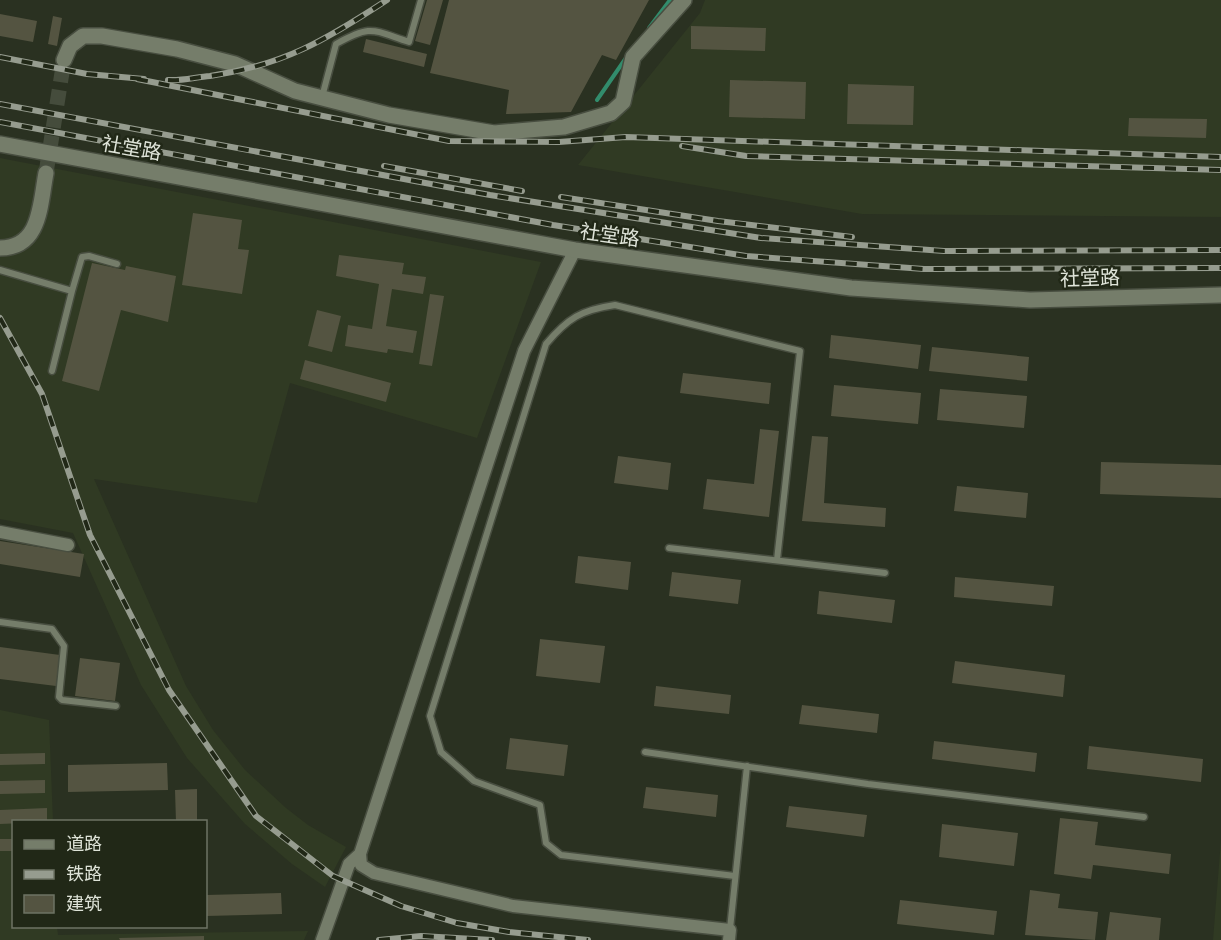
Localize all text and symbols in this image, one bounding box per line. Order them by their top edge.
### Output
street label: 社堂路 [100,130,164,164]
street label: 社堂路 [579,218,641,250]
street label: 社堂路 [1060,264,1120,290]
legend [12,820,207,928]
text: 道路 [66,832,102,854]
text: 铁路 [66,862,102,884]
text: 建筑 [66,892,102,914]

